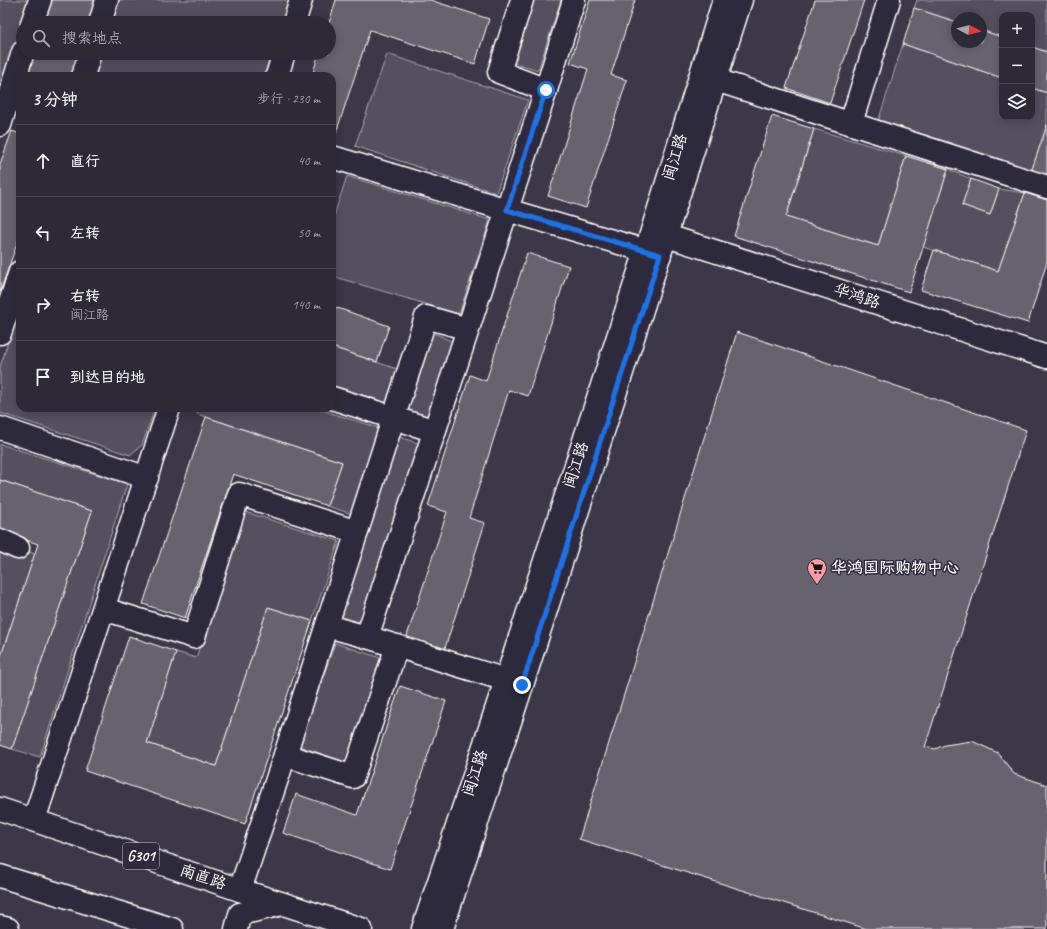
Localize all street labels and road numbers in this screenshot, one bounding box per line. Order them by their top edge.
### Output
street label: 闽江路 [658,131,692,183]
street label: 华鸿路 [831,279,883,313]
street label: 闽江路 [559,439,593,491]
street label: 闽江路 [458,747,492,799]
road number: G301 [123,843,159,869]
street label: 南直路 [177,860,229,894]

